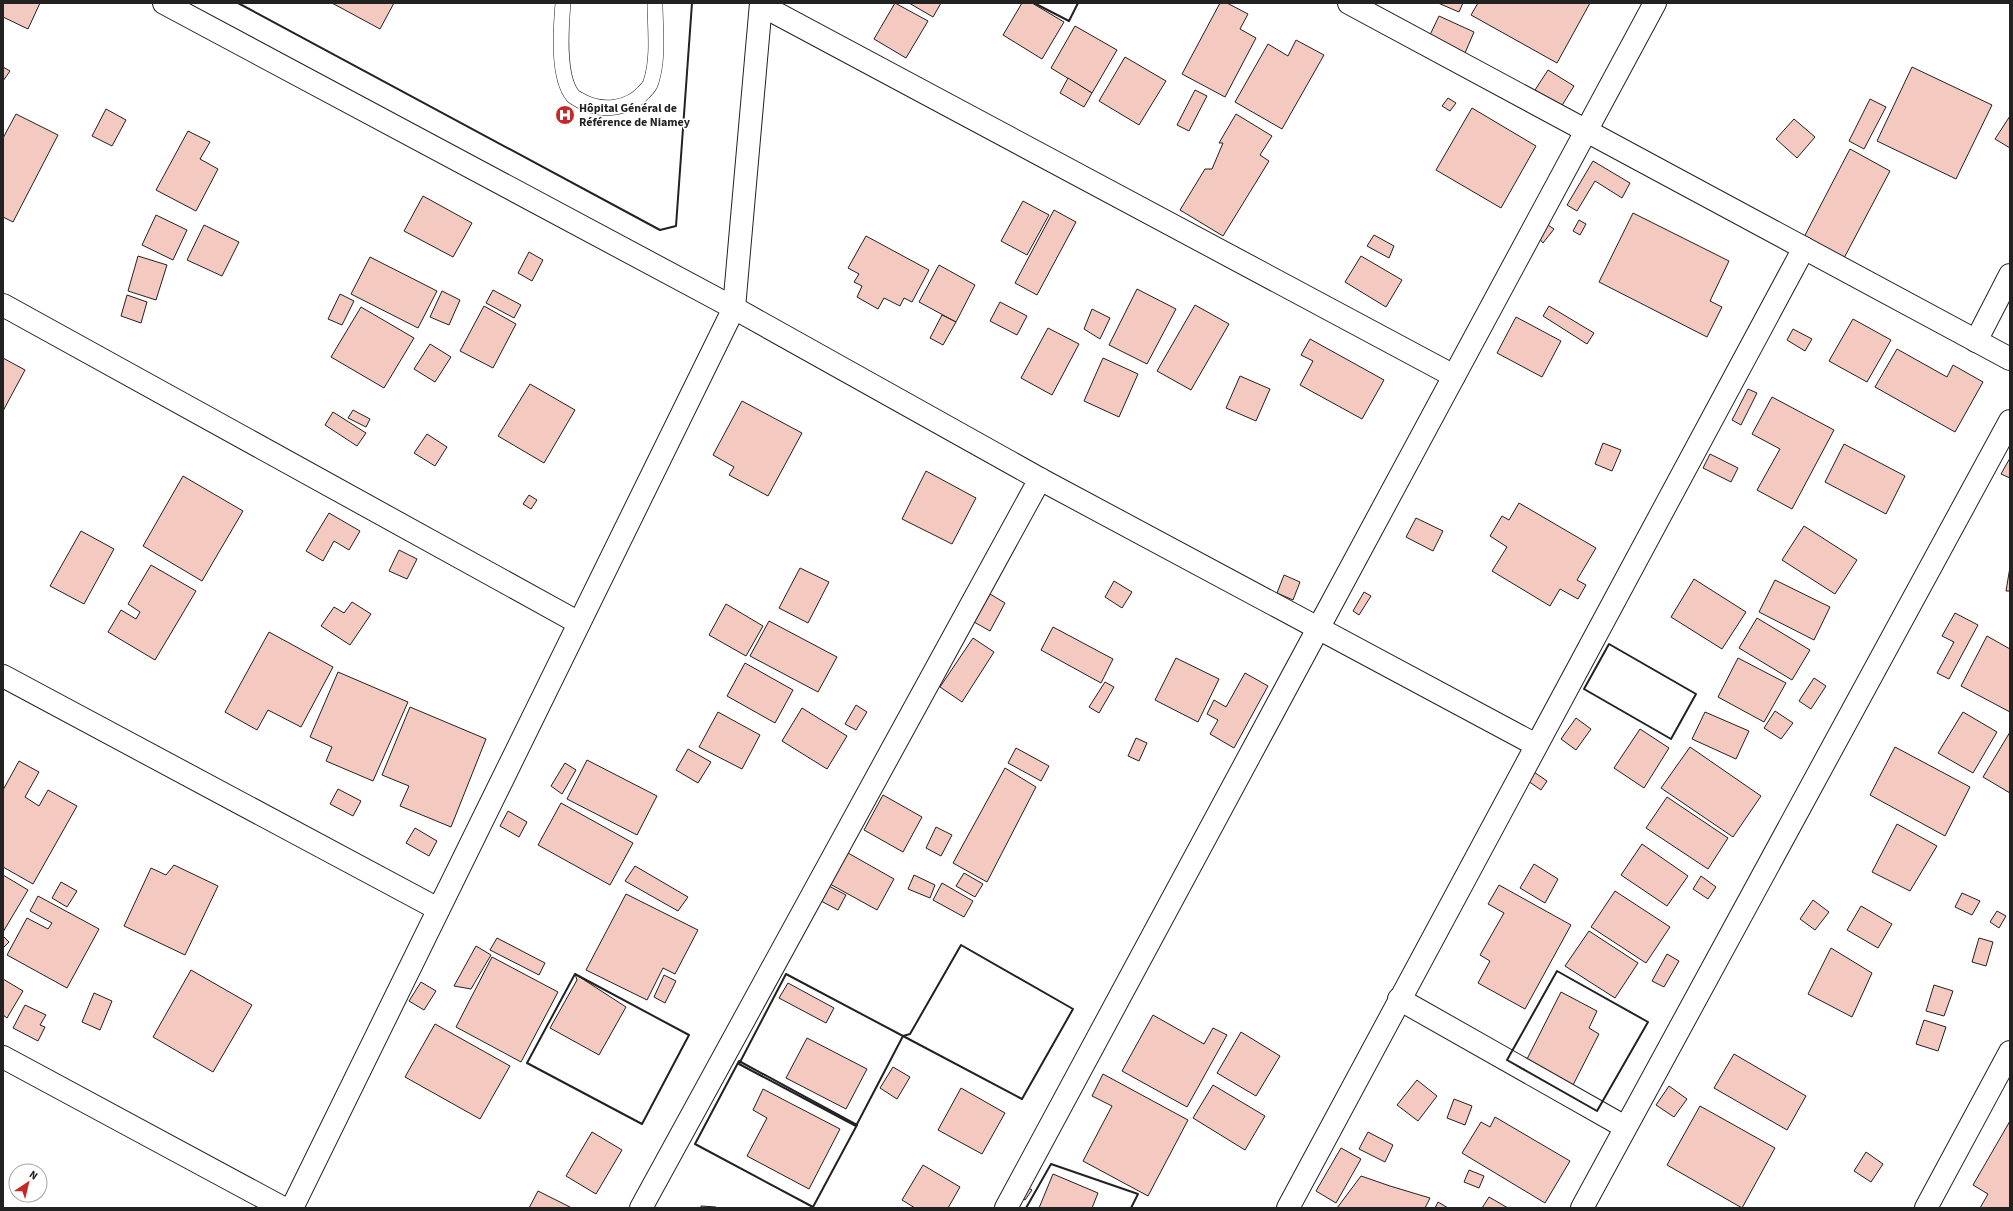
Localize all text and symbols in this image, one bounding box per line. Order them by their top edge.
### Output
place label: Hôpital Général de Référence de Niamey [579,100,691,131]
hospital icon: Hôpital Général de Référence de Niamey [554,104,576,126]
north arrow [8,1163,48,1203]
text: N [26,1167,41,1183]

